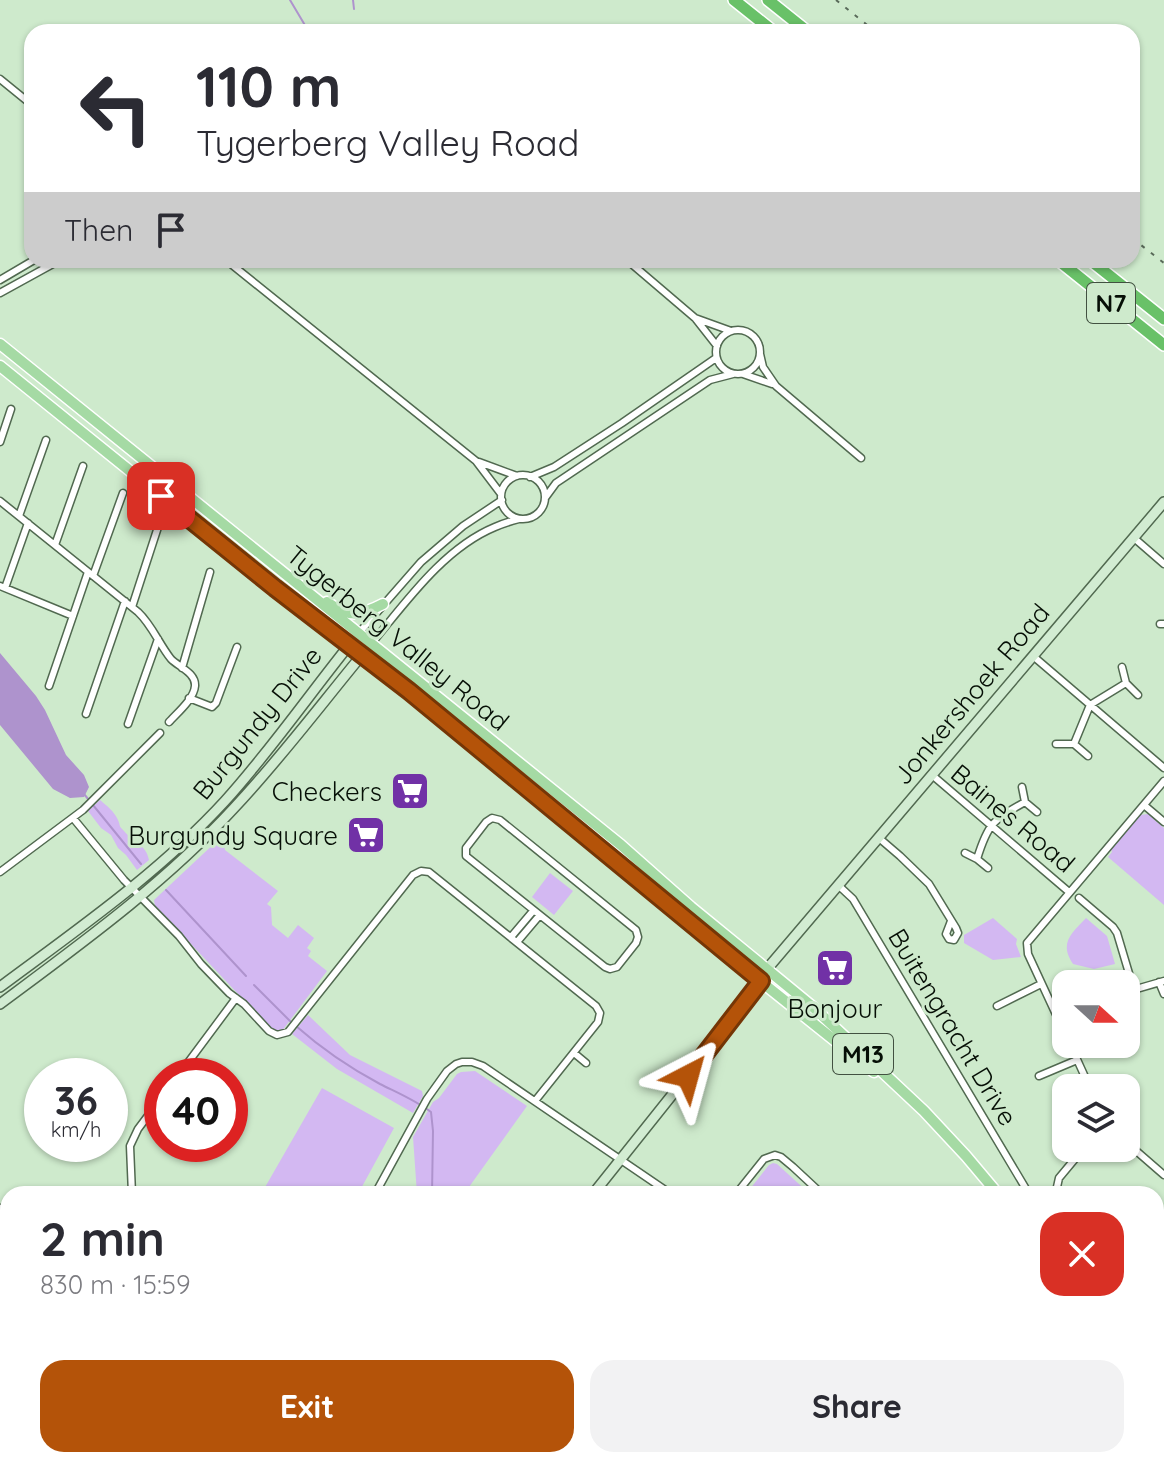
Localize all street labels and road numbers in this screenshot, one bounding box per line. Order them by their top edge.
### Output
road number: N7 [1087,283,1135,323]
street label: Tygerberg Valley Road [280,538,516,738]
street label: Jonkershoek Road [886,597,1056,791]
street label: Burgundy Drive [185,640,329,806]
street label: Baines Road [944,757,1082,879]
street label: Buitengracht Drive [881,922,1025,1132]
road number: M13 [833,1034,893,1074]

